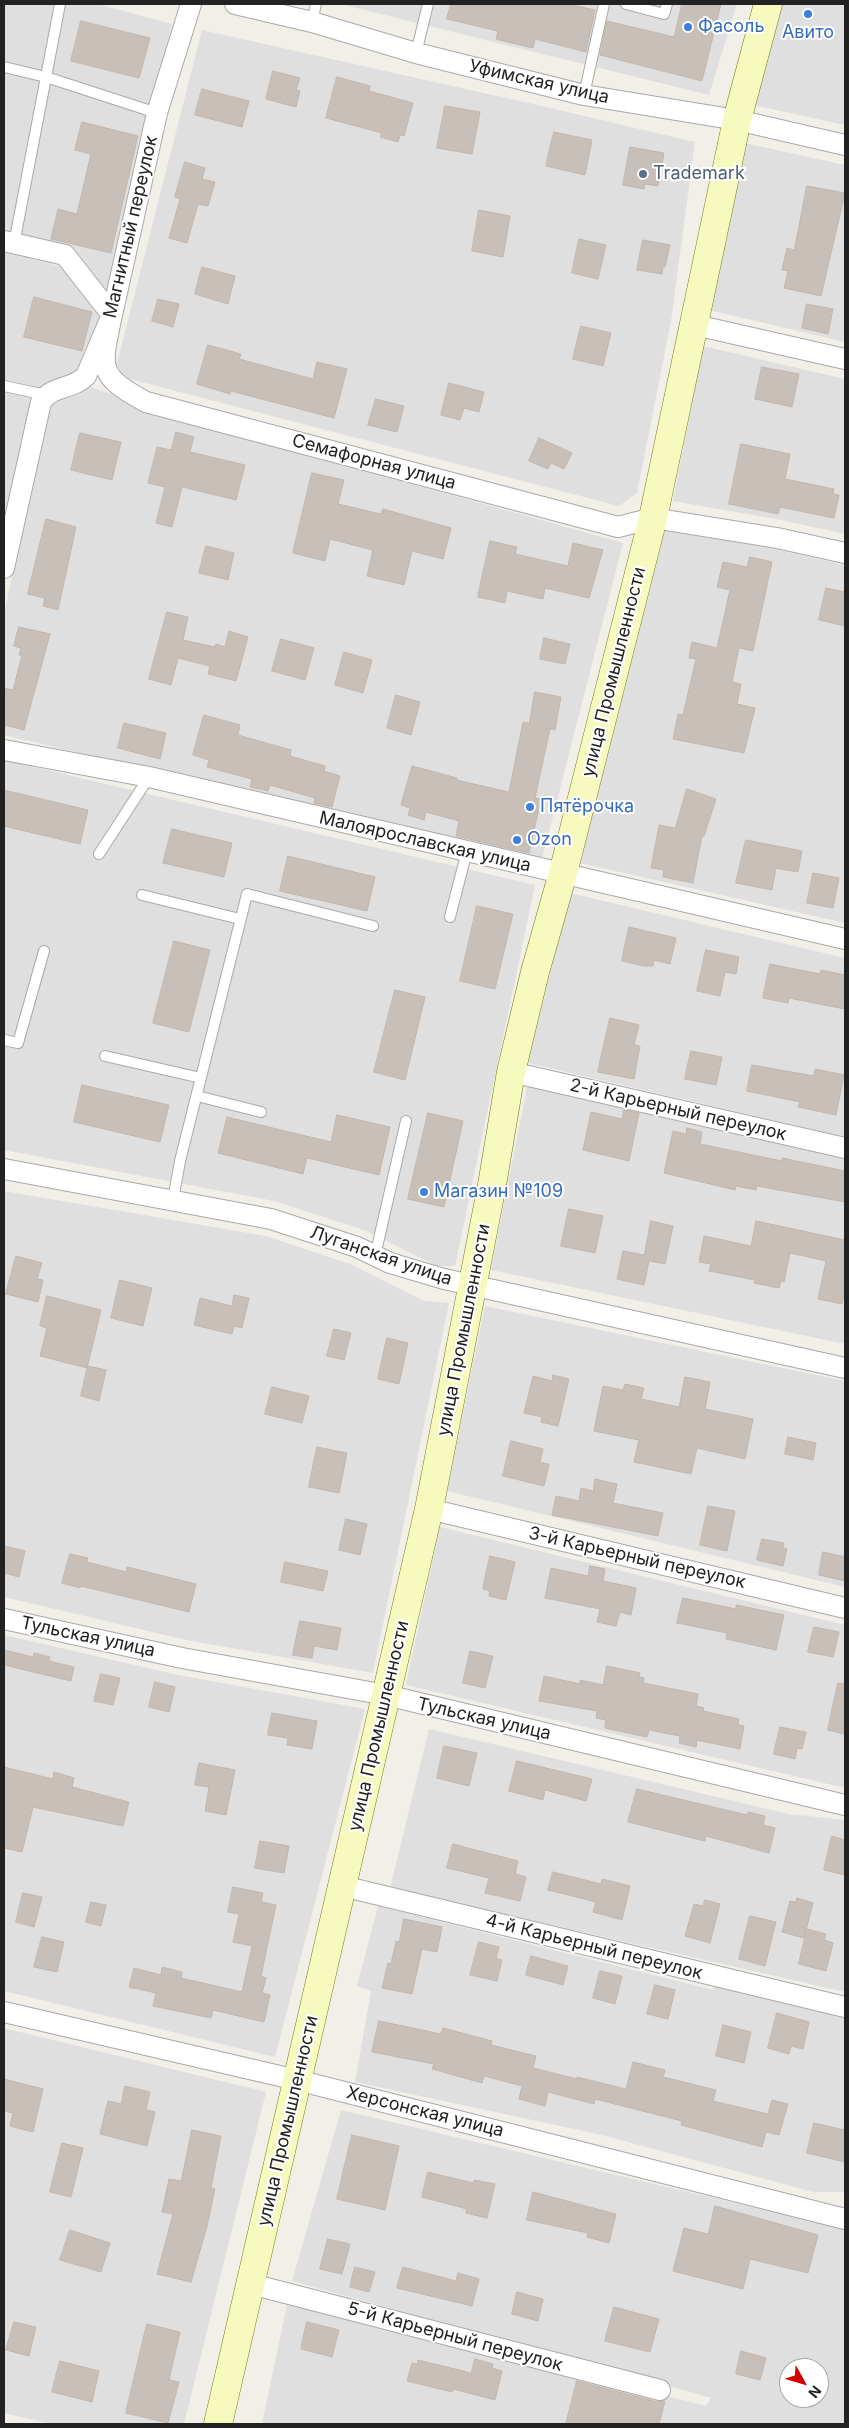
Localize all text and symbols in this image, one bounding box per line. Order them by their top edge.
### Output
marker: Авито [802,8,814,20]
place label: Фасоль [698,16,764,38]
marker: Фасоль [682,21,694,33]
place label: Авито [782,22,834,44]
street label: Уфимская улица [467,55,611,109]
street label: Магнитный переулок [100,134,162,320]
place label: Trademark [653,163,745,185]
marker: Trademark [637,168,649,180]
street label: Семафорная улица [290,430,458,494]
street label: улица Промышленности [577,565,651,779]
place label: Пятёрочка [540,796,634,818]
marker: Пятёрочка [524,801,536,813]
street label: Малоярославская улица [317,807,533,877]
place label: Ozon [527,829,572,851]
marker: Ozon [511,834,523,846]
street label: 2-й Карьерный переулок [568,1075,788,1145]
place label: Магазин №109 [434,1181,563,1203]
marker: Магазин №109 [418,1186,430,1198]
street label: Луганская улица [307,1222,455,1290]
street label: улица Промышленности [433,1222,495,1438]
street label: 3-й Карьерный переулок [526,1523,748,1593]
street label: Тульская улица [19,1612,157,1662]
street label: улица Промышленности [344,1618,414,1834]
street label: Тульская улица [415,1693,553,1745]
street label: 4-й Карьерный переулок [483,1910,705,1984]
street label: улица Промышленности [253,2013,323,2229]
street label: Херсонская улица [344,2082,506,2142]
street label: 5-й Карьерный переулок [345,2298,565,2376]
north arrow [779,2358,829,2408]
text: N [805,2383,825,2402]

